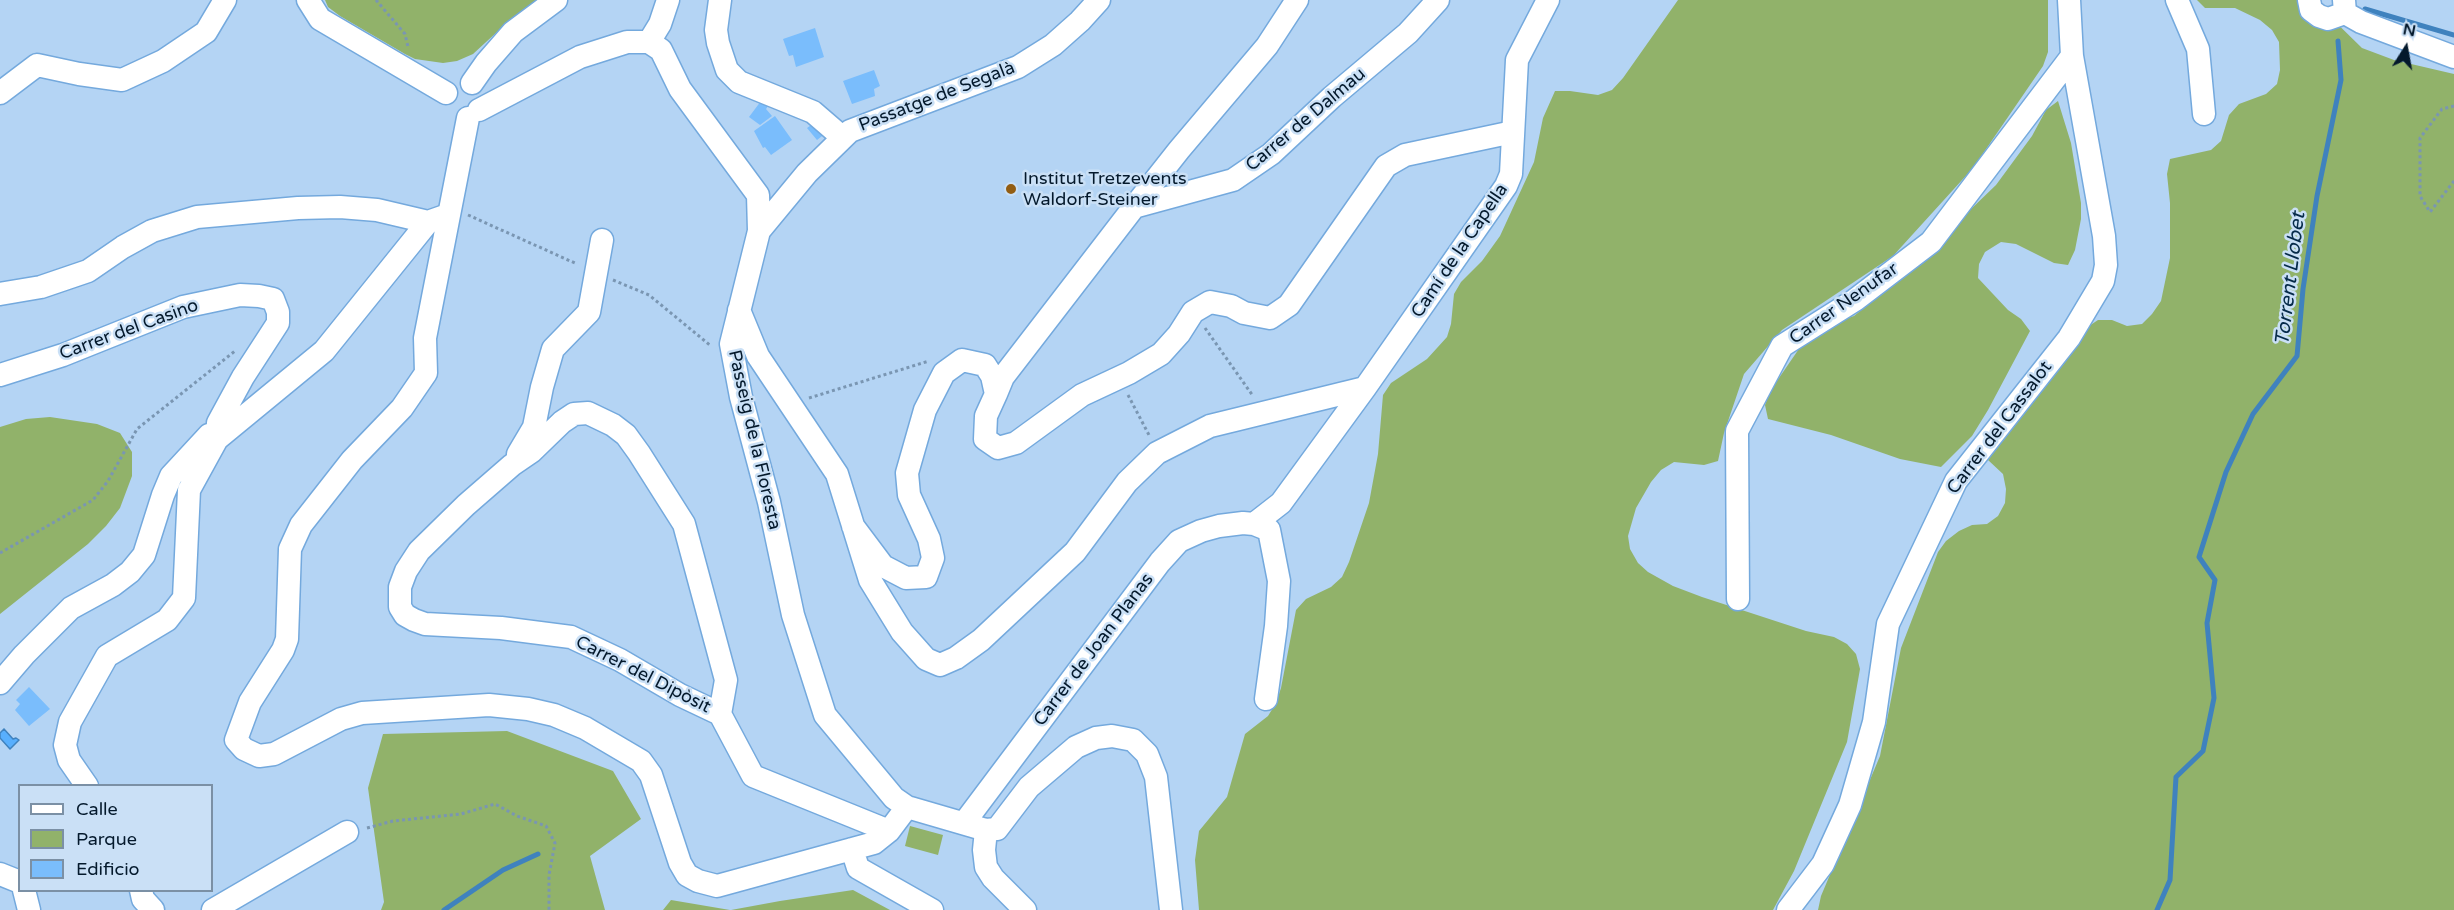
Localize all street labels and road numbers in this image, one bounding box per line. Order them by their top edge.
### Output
street label: Passatge de Segalà [856,57,1018,137]
street label: Carrer de Dalmau [1242,64,1370,176]
street label: Camí de la Capella [1407,180,1513,322]
street label: Carrer Nenufar [1785,259,1903,349]
street label: Carrer del Casino [57,295,201,365]
street label: Passeig de la Floresta [723,348,785,532]
street label: Carrer del Cassalot [1943,357,2057,499]
street label: Carrer de Joan Planas [1030,569,1158,731]
street label: Carrer del Dipòsit [572,632,714,718]

